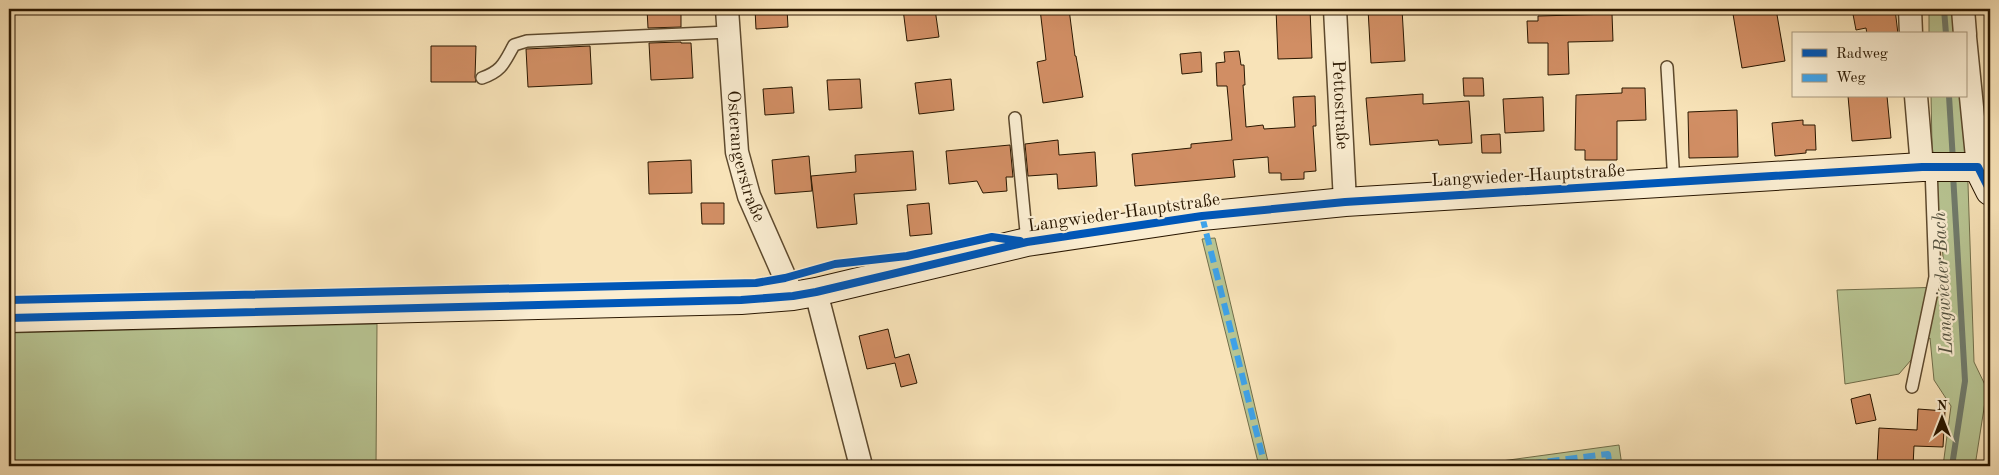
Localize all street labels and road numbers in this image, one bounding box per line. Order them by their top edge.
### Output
street label: Pettostraße [1329,60,1351,150]
street label: Osterangerstraße [724,90,768,225]
street label: Langwieder Hauptstraße [1431,162,1625,190]
street label: Langwieder Hauptstraße [1027,191,1221,235]

